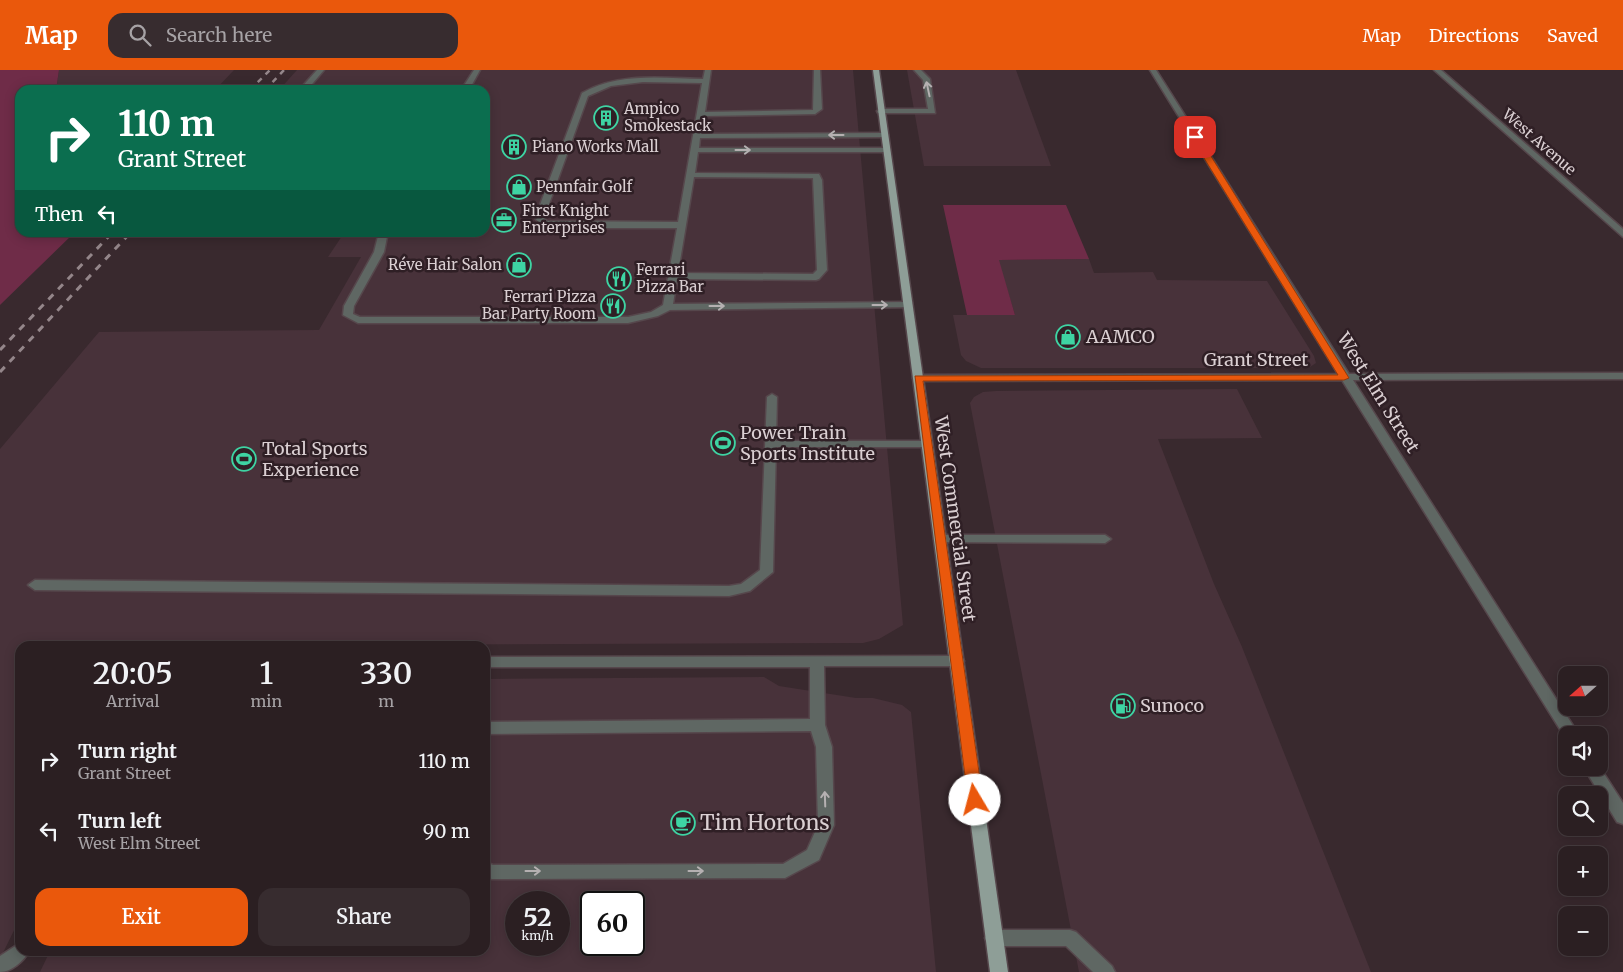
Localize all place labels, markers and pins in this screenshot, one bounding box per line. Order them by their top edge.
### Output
place label: Ampico Smokestack [623,99,712,135]
building icon: Ampico Smokestack [593,105,619,131]
pin [1174,116,1216,158]
building icon: Piano Works Mall [501,134,527,160]
place label: Piano Works Mall [532,137,659,156]
shop icon: Pennfair Golf [506,174,532,200]
place label: Pennfair Golf [536,177,634,196]
place label: First Knight Enterprises [522,201,609,237]
office icon: First Knight Enterprises [491,207,517,233]
shop icon: Réve Hair Salon [506,252,532,278]
place label: Réve Hair Salon [388,255,502,274]
place label: Ferrari Pizza Bar [636,260,704,296]
restaurant icon: Ferrari Pizza Bar [606,266,632,292]
place label: Ferrari Pizza Bar Party Room [482,287,596,323]
restaurant icon: Ferrari Pizza Bar Party Room [600,293,626,319]
shop icon: AAMCO [1055,324,1081,350]
place label: AAMCO [1085,325,1155,348]
place label: Power Train Sports Institute [740,421,875,465]
sports icon: Power Train Sports Institute [710,430,736,456]
place label: Total Sports Experience [262,437,368,481]
sports icon: Total Sports Experience [231,446,257,472]
fuel station icon: Sunoco [1110,693,1136,719]
place label: Sunoco [1140,694,1204,717]
place label: Tim Hortons [700,809,830,836]
cafe icon: Tim Hortons [670,810,696,836]

